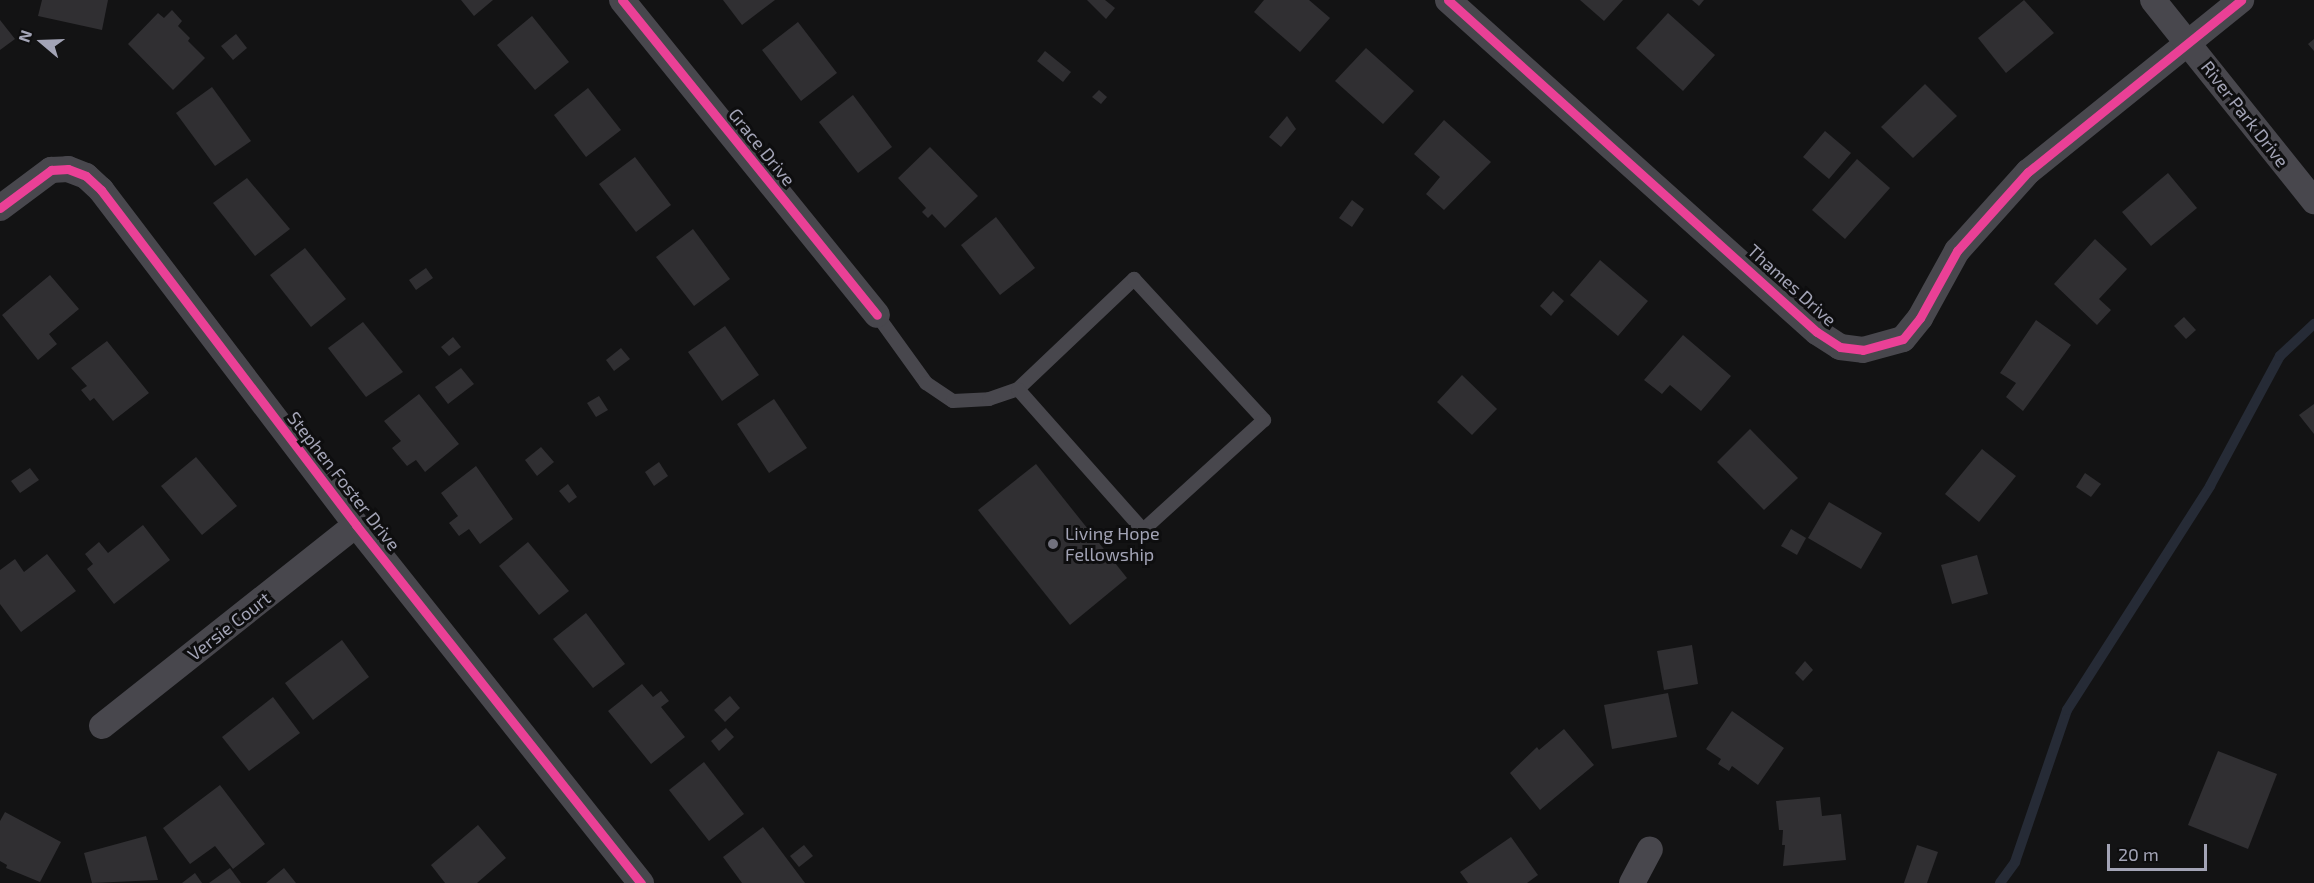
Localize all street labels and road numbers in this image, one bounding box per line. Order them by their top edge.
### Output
street label: River Park Drive [2197,56,2293,172]
street label: Grace Drive [724,104,800,190]
street label: Thames Drive [1743,239,1841,331]
street label: Stephen Foster Drive [283,407,405,555]
street label: Versie Court [183,587,275,665]

